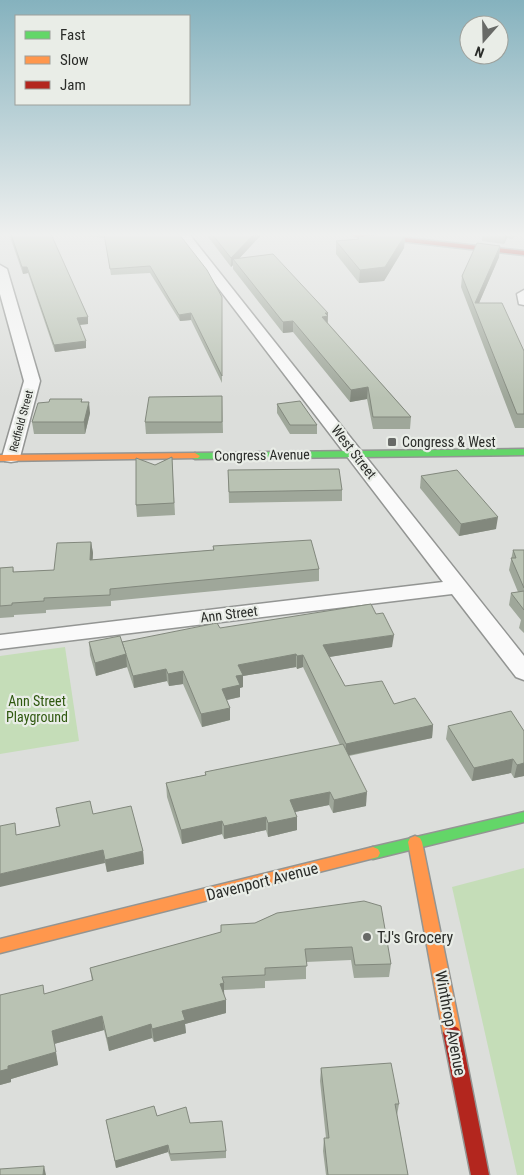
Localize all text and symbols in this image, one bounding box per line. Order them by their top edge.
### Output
legend [15,15,190,105]
north arrow [459,15,509,65]
text: Fast [60,26,85,44]
text: N [473,43,486,61]
text: Slow [60,51,89,69]
text: Jam [60,76,86,94]
street label: Redfield Street [7,389,36,453]
street label: West Street [328,422,380,482]
place label: Congress & West [402,434,496,450]
marker: Congress & West [386,436,398,448]
street label: Congress Avenue [214,446,310,464]
street label: Ann Street [199,603,259,625]
park label: Ann Street Playground [6,693,68,725]
street label: Davenport Avenue [204,858,320,905]
place label: TJ's Grocery [377,928,453,947]
marker: TJ's Grocery [361,931,373,943]
street label: Winthrop Avenue [431,969,470,1077]

